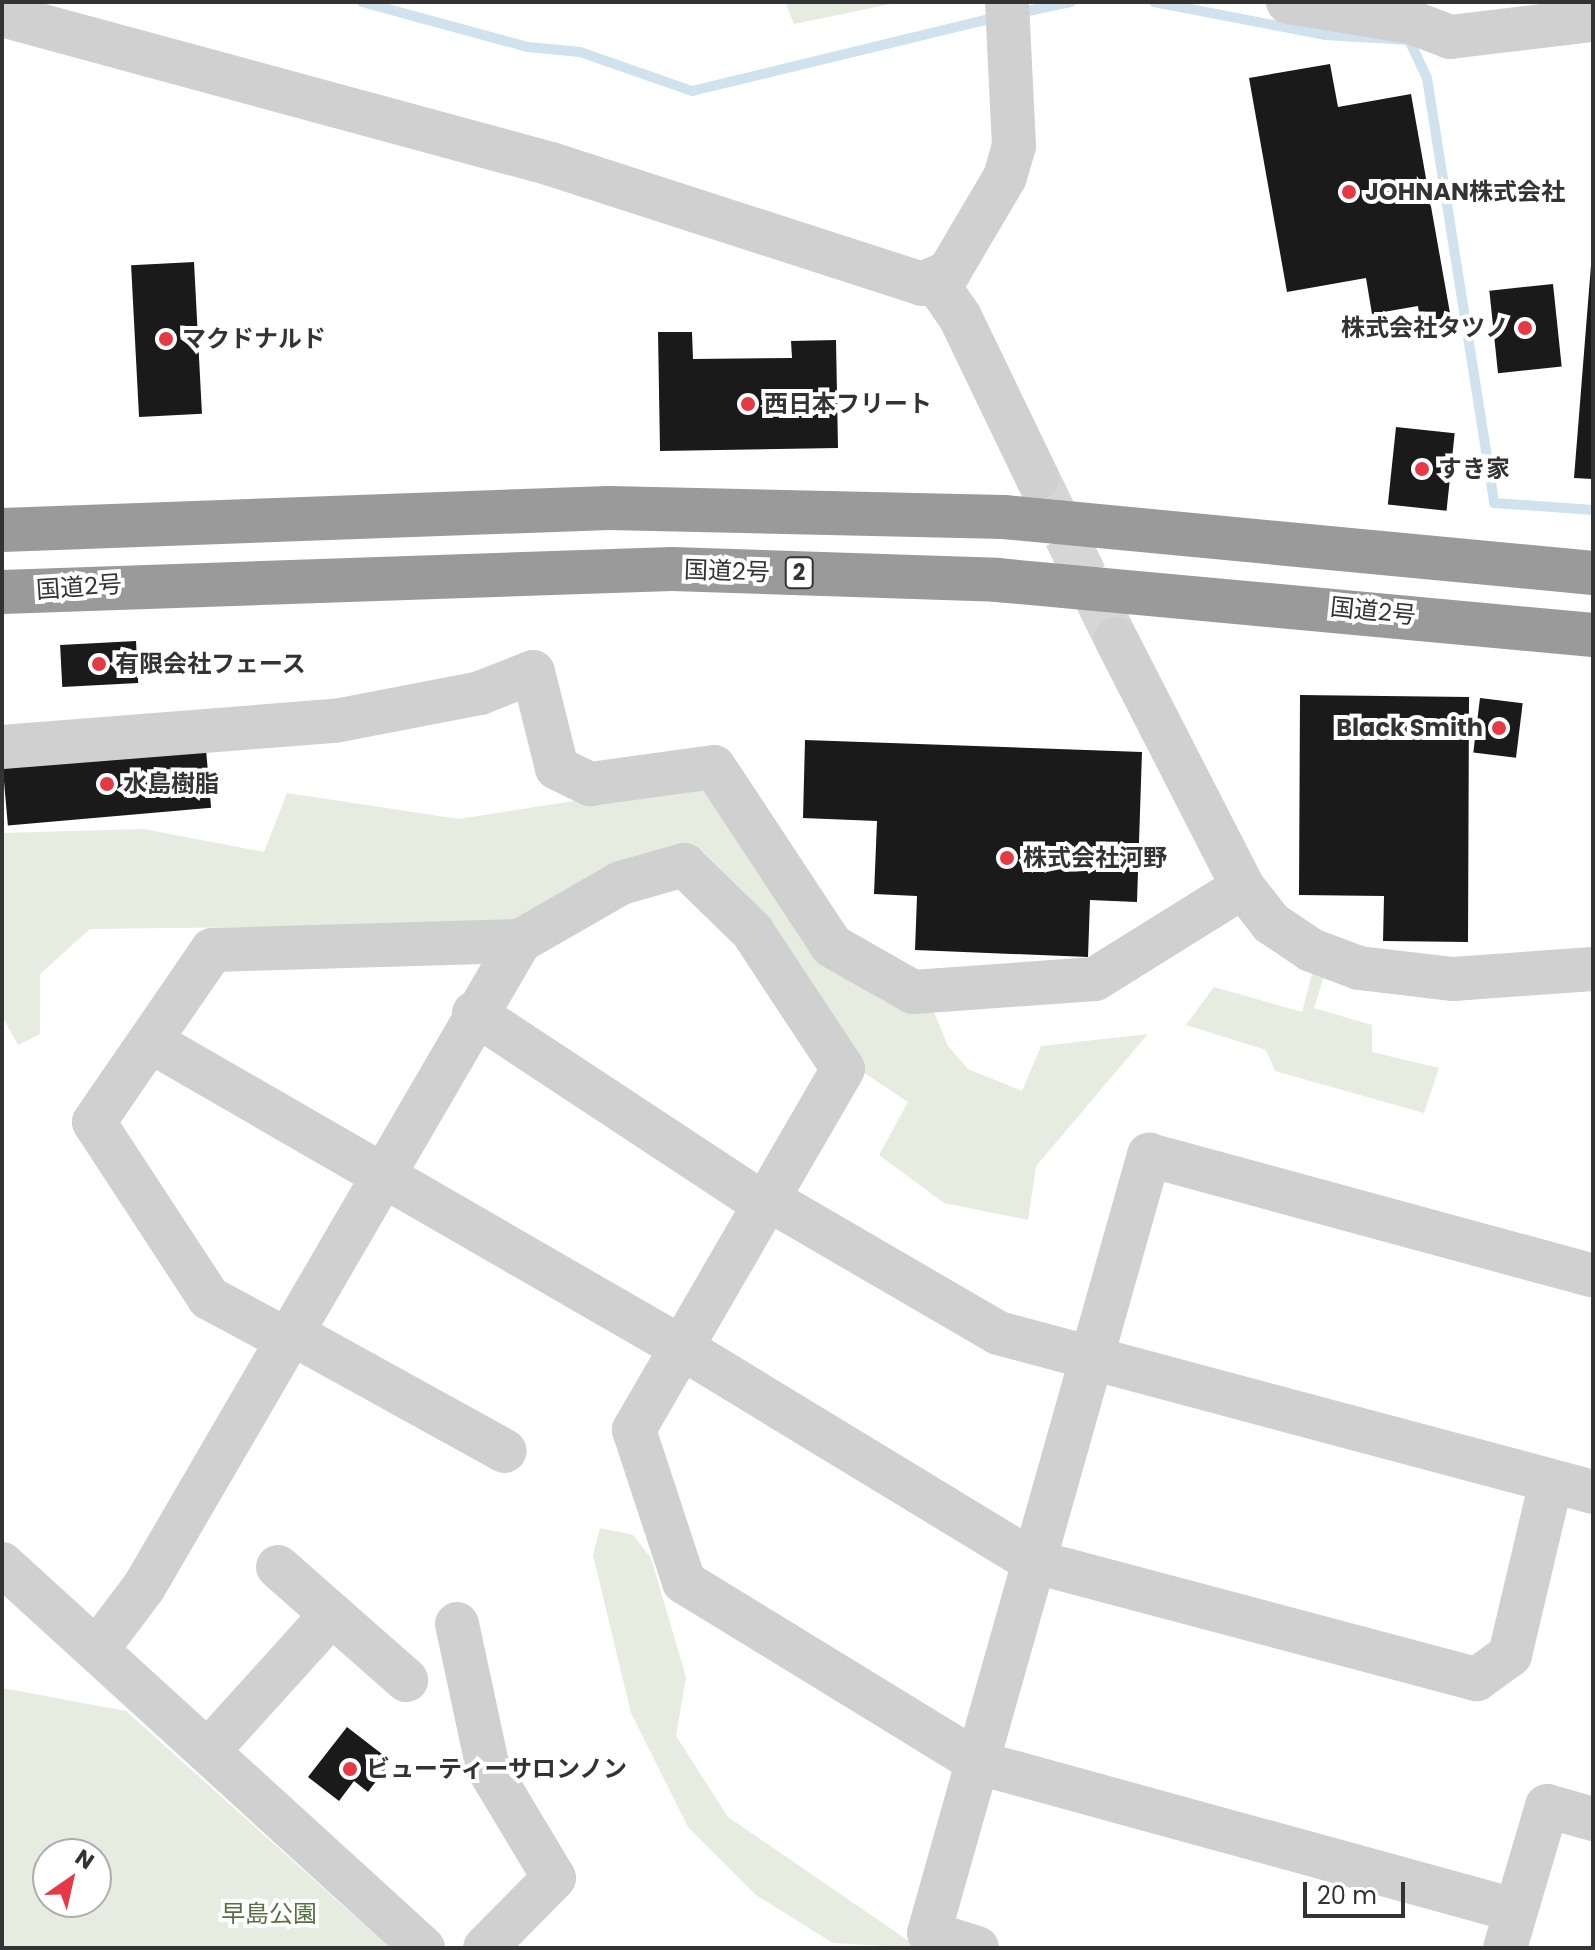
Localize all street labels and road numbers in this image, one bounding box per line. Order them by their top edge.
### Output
street label: 国道2号 [684,555,770,587]
road number: 2 [783,555,815,591]
street label: 国道2号 [35,570,123,604]
street label: 国道2号 [1329,592,1417,630]

